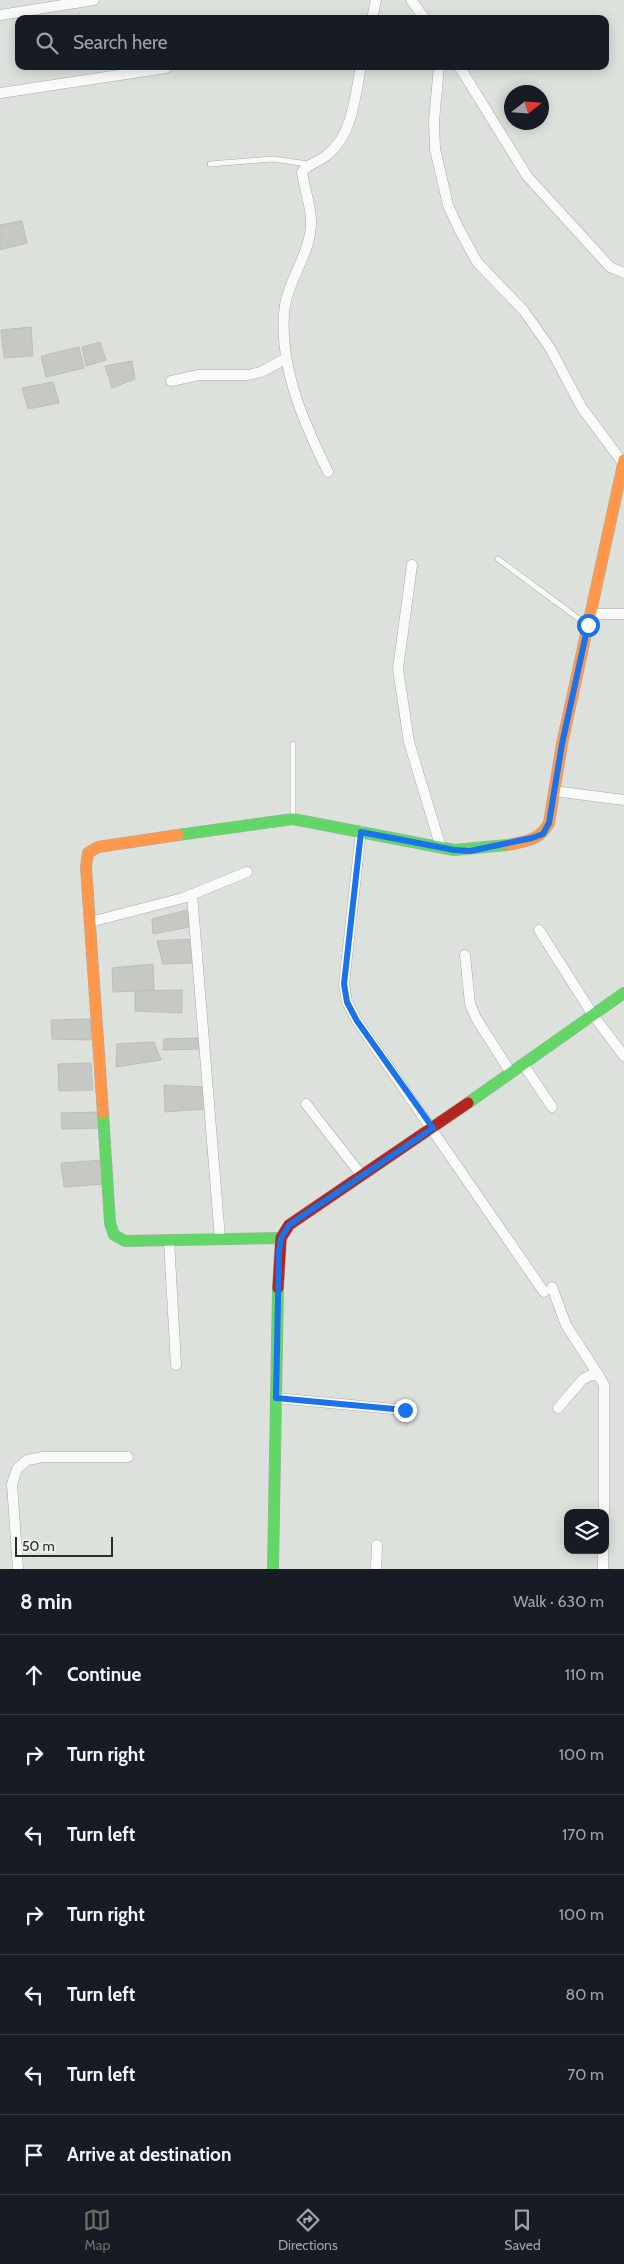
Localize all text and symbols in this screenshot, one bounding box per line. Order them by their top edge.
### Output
search box [15,15,609,70]
icon: search [33,29,61,57]
text: Search here [73,31,167,54]
north arrow [504,85,549,130]
route start [577,614,600,637]
route end [394,1399,417,1422]
map controls [564,1509,609,1554]
button: layers [564,1509,609,1554]
scale bar [15,1534,112,1557]
text: 50 m [22,1537,55,1555]
text: 8 min [20,1589,72,1614]
text: Walk · 630 m [513,1592,604,1611]
icon: ahead [20,1661,48,1689]
text: Continue [67,1663,141,1686]
text: 110 m [565,1665,604,1684]
icon: right [20,1741,48,1769]
text: Turn right [67,1743,145,1766]
text: 100 m [559,1745,604,1764]
icon: left [20,1821,48,1849]
text: Turn left [67,1823,135,1846]
text: 170 m [562,1825,604,1844]
icon: right [20,1901,48,1929]
text: Turn right [67,1903,145,1926]
text: 100 m [559,1905,604,1924]
icon: left [20,1981,48,2009]
text: Turn left [67,1983,135,2006]
text: 80 m [566,1985,604,2004]
icon: left [20,2061,48,2089]
text: Turn left [67,2063,135,2086]
text: 70 m [567,2065,604,2084]
icon: arrive [20,2141,48,2169]
text: Arrive at destination [67,2143,231,2166]
tab: Map [83,2206,111,2254]
tab: Directions [278,2206,338,2254]
tab: Saved [504,2206,541,2254]

